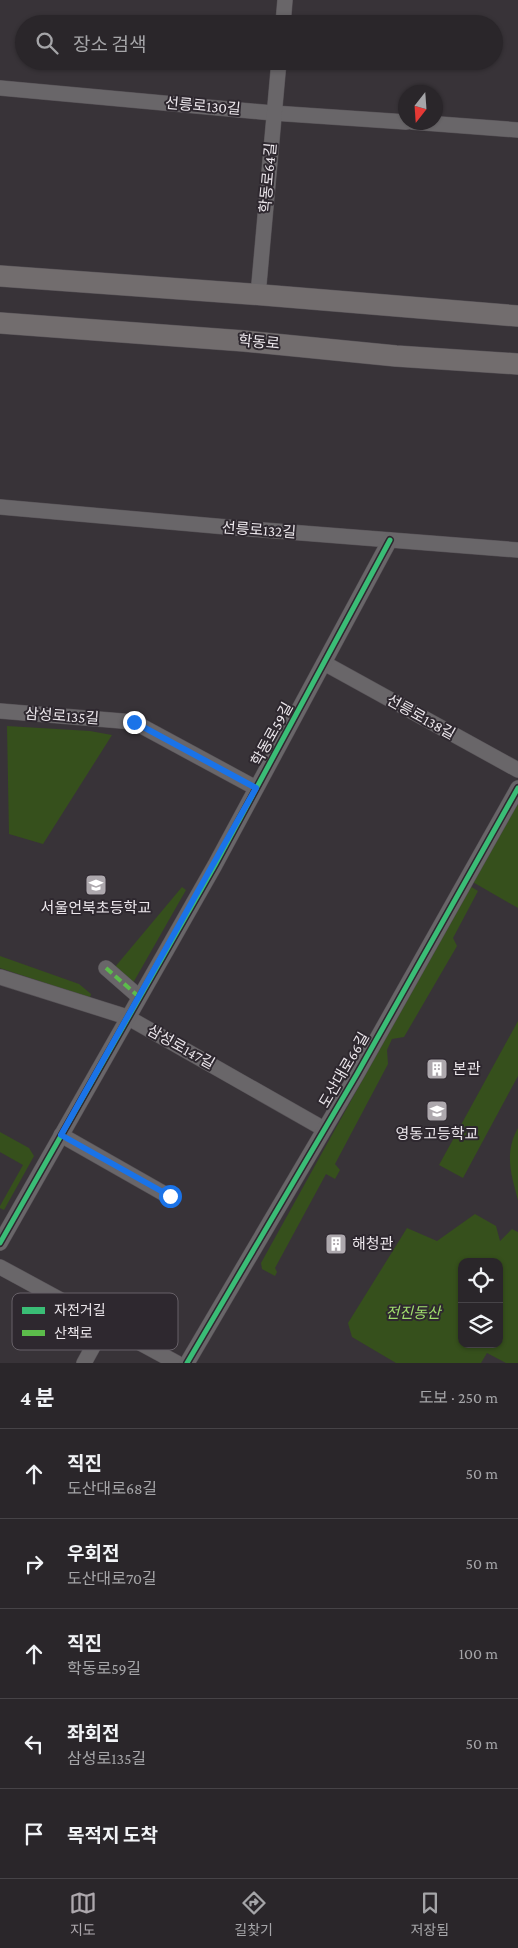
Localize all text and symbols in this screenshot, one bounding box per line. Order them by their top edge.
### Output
search box [15,15,503,70]
icon: search [33,29,61,57]
text: 장소 검색 [73,34,146,55]
north arrow [398,85,443,130]
street label: 선릉로130길 [165,95,241,117]
street label: 학동로64길 [256,142,279,214]
street label: 학동로 [238,331,280,352]
street label: 선릉로132길 [221,519,297,541]
street label: 선릉로138길 [384,692,458,742]
street label: 학동로59길 [247,699,296,768]
street label: 삼성로135길 [24,705,100,727]
route end [123,711,146,734]
school or university icon: 서울언북초등학교 [84,873,108,897]
place label: 서울언북초등학교 [41,899,151,916]
street label: 삼성로147길 [145,1022,217,1072]
street label: 도산대로66길 [316,1030,372,1110]
building icon: 본관 [425,1057,449,1081]
place label: 본관 [453,1061,481,1077]
school or university icon: 영동고등학교 [425,1099,449,1123]
place label: 영동고등학교 [396,1125,478,1142]
route start [159,1185,182,1208]
building icon: 해청관 [324,1232,348,1256]
place label: 해청관 [352,1236,394,1252]
map controls [458,1258,503,1348]
button: locate [458,1258,503,1303]
legend [12,1293,178,1350]
text: 자전거길 [54,1302,106,1318]
button: layers [458,1303,503,1348]
park label: 전진동산 [385,1305,443,1321]
text: 산책로 [54,1325,93,1341]
text: 4 분 [20,1386,55,1410]
text: 도보 · 250 m [419,1389,498,1406]
text: 직진 [67,1453,102,1474]
icon: ahead [20,1460,48,1488]
text: 50 m [466,1465,498,1482]
text: 도산대로68길 [67,1480,157,1497]
text: 우회전 [67,1543,119,1564]
icon: right [20,1550,48,1578]
text: 50 m [466,1555,498,1572]
text: 도산대로70길 [67,1570,157,1587]
text: 직진 [67,1633,102,1654]
icon: ahead [20,1640,48,1668]
text: 100 m [459,1645,498,1662]
text: 학동로59길 [67,1660,141,1677]
text: 좌회전 [67,1723,119,1744]
icon: left [20,1730,48,1758]
text: 50 m [466,1735,498,1752]
text: 삼성로135길 [67,1750,146,1767]
icon: arrive [20,1820,48,1848]
text: 목적지 도착 [67,1825,158,1846]
tab: 지도 [69,1889,97,1939]
tab: 길찾기 [234,1889,273,1939]
tab: 저장됨 [411,1889,449,1939]

